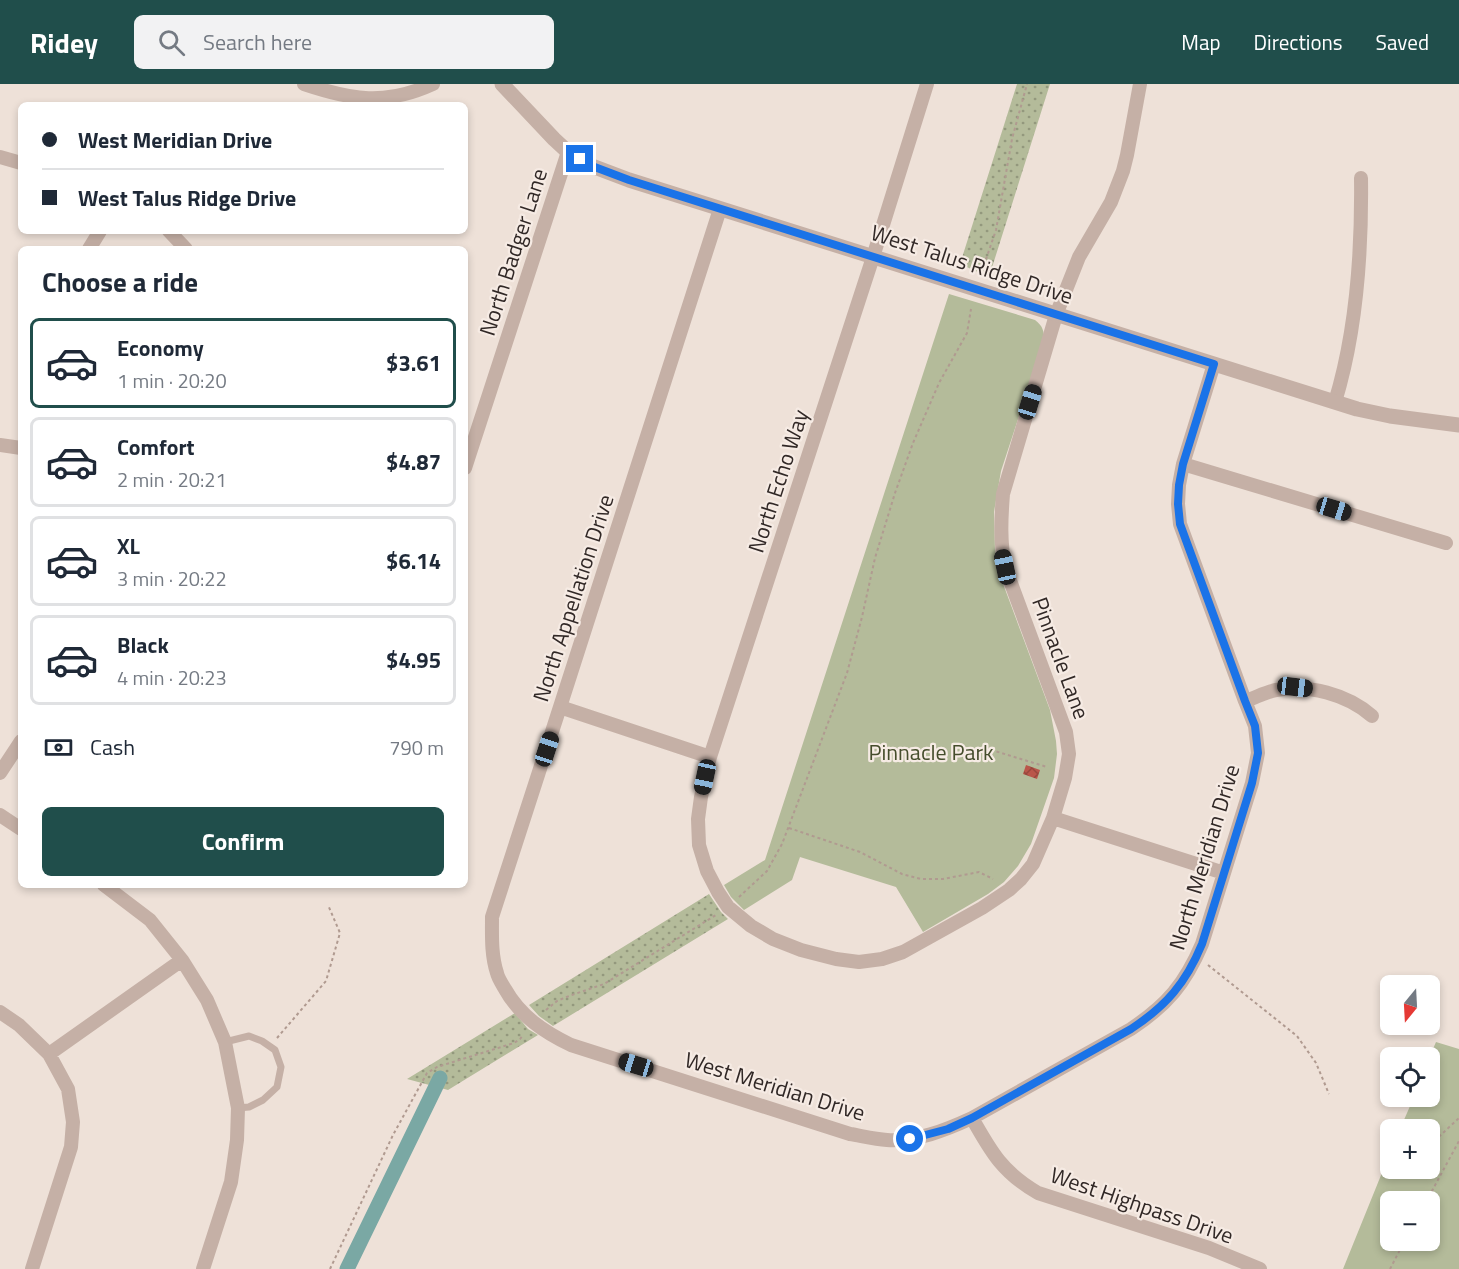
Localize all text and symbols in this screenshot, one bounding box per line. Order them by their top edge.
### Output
search box [134,15,554,69]
text: Ridey [30,21,98,64]
text: Search here [203,25,312,59]
icon: search [155,26,188,59]
text: Map [1181,26,1221,58]
text: Directions [1254,26,1343,58]
text: Saved [1376,26,1429,58]
text: West Meridian Drive [78,123,272,157]
route end [566,145,593,172]
street label: North Badger Lane [470,164,556,340]
text: West Talus Ridge Drive [78,181,296,215]
street label: West Talus Ridge Drive [866,215,1078,313]
text: Choose a ride [42,261,198,302]
text: Economy [117,331,204,365]
icon: car [45,336,99,390]
text: $3.61 [386,346,441,380]
text: 1 min · 20:20 [117,365,227,396]
car [1016,382,1044,422]
street label: North Echo Way [739,405,817,557]
text: Comfort [117,430,195,464]
icon: car [45,435,99,489]
text: $4.87 [386,445,441,479]
text: 2 min · 20:21 [117,464,227,495]
street label: North Appellation Drive [523,490,623,706]
car [1314,495,1354,523]
text: XL [117,529,140,563]
icon: car [45,534,99,588]
text: $6.14 [386,544,441,578]
car [992,548,1018,586]
text: 3 min · 20:22 [117,563,227,594]
street label: Pinnacle Lane [1023,592,1099,724]
text: Black [117,628,169,662]
icon: car [45,633,99,687]
text: $4.95 [386,643,441,677]
text: 4 min · 20:23 [117,662,227,693]
car [1276,676,1314,698]
car [533,729,561,769]
text: Cash [90,730,135,764]
icon: cash [42,731,75,764]
text: 790 m [389,732,444,763]
park label: Pinnacle Park [868,735,994,769]
car [692,758,718,796]
street label: North Meridian Drive [1160,760,1248,954]
button: Confirm [42,807,444,876]
north arrow [1380,975,1440,1035]
map controls [1380,975,1440,1251]
street label: West Meridian Drive [681,1042,869,1130]
button: locate [1380,1047,1440,1107]
car [616,1051,656,1079]
button: + [1380,1119,1440,1179]
route start [896,1125,923,1152]
street label: West Highpass Drive [1046,1158,1238,1252]
button: − [1380,1191,1440,1251]

